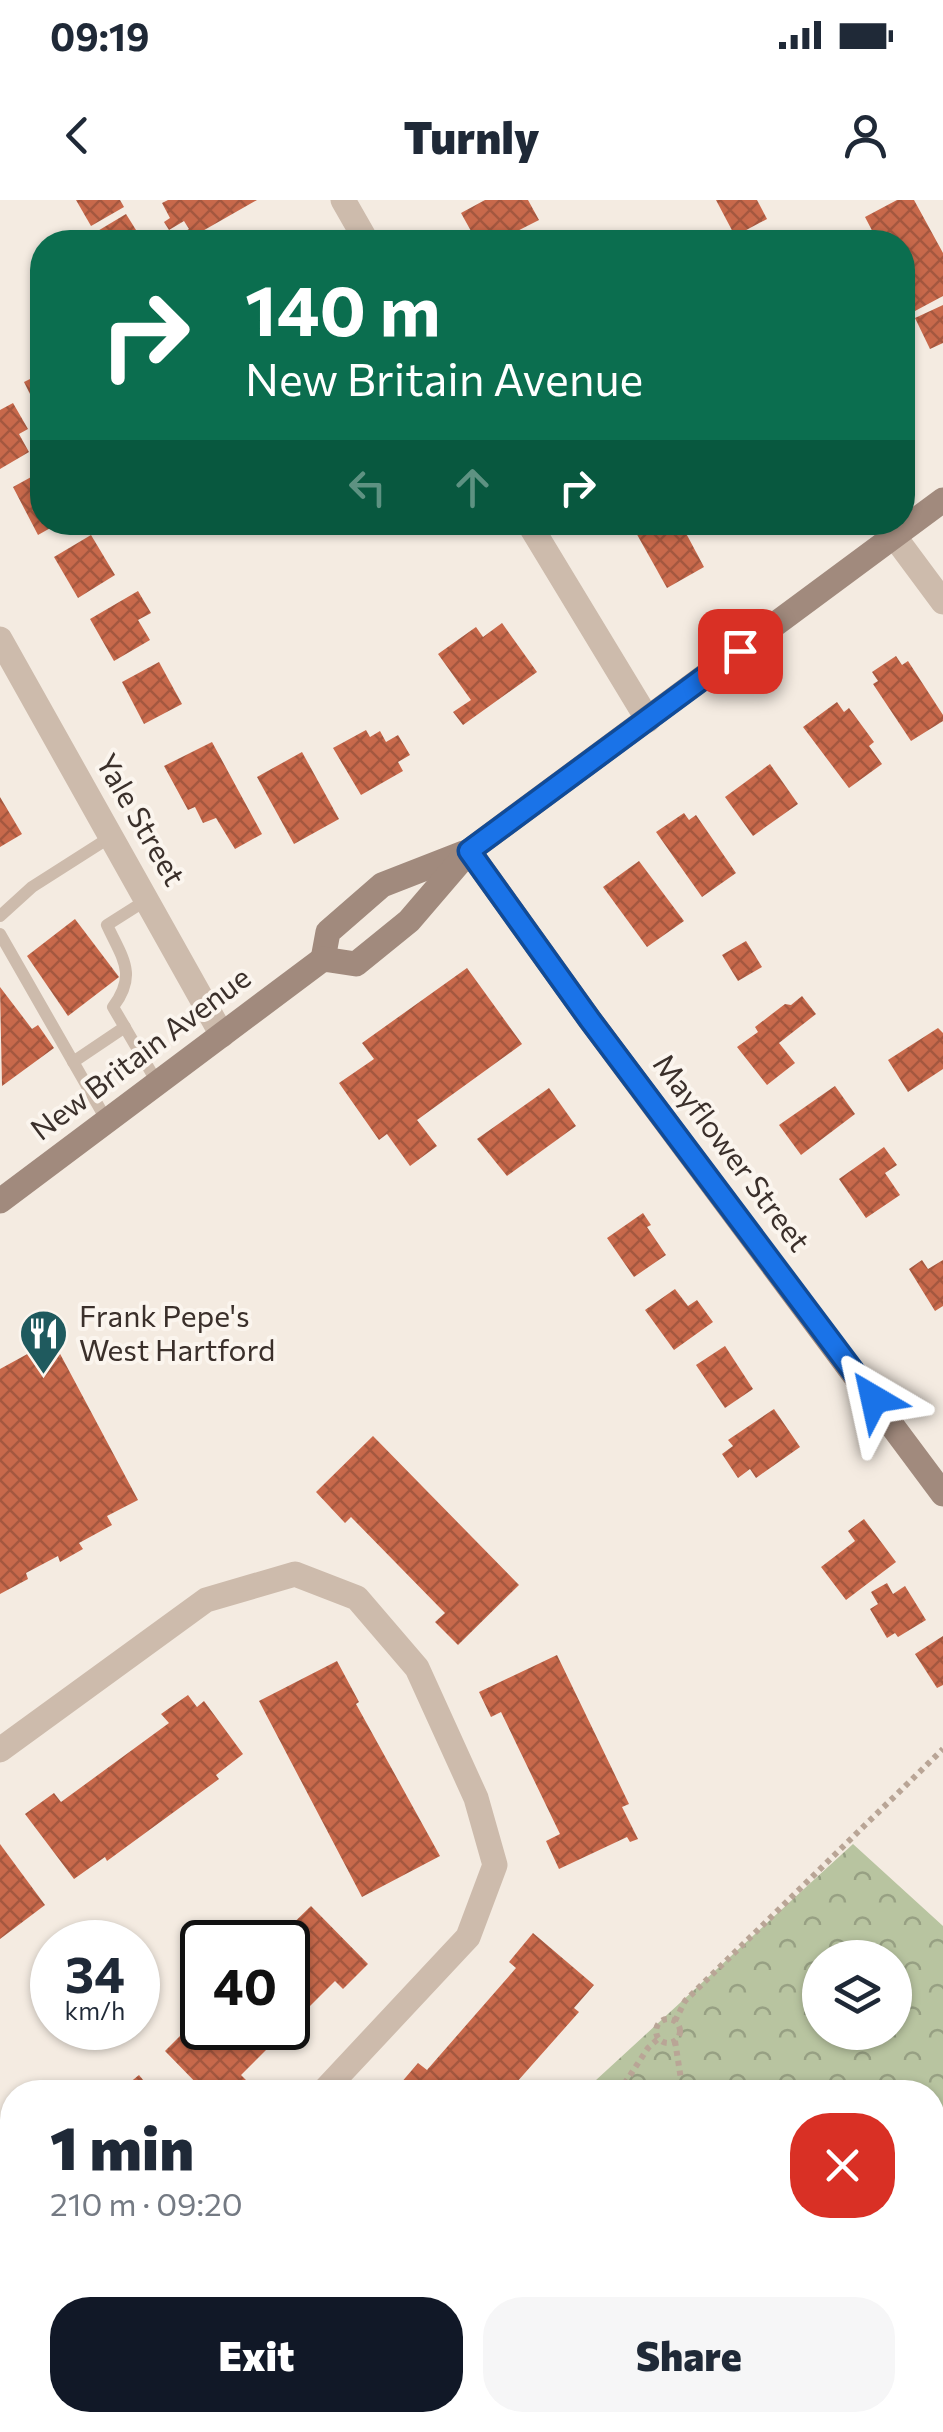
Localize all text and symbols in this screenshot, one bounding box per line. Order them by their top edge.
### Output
text: 09:19 [50,12,149,59]
icon: back [50,108,105,163]
text: Turnly [403,108,540,163]
icon: person [838,108,893,163]
text: 140 m [245,265,441,350]
icon: right [80,270,210,400]
text: New Britain Avenue [245,350,643,405]
icon: left [340,460,395,515]
icon: ahead [445,460,500,515]
icon: right [550,460,605,515]
pin [698,609,783,694]
icon: arrive [713,624,768,679]
street label: Yale Street [90,746,195,891]
street label: New Britain Avenue [22,957,257,1147]
street label: Mayflower Street [647,1045,819,1258]
place label: Frank Pepe's West Hartford [79,1296,275,1367]
restaurant icon: Frank Pepe's West Hartford [18,1308,70,1376]
position arrow [822,1347,926,1451]
speed limit sign: 40 [180,1920,310,2050]
map controls [802,1940,912,2050]
button: layers [802,1940,912,2050]
text: 34 [65,1942,125,2003]
text: km/h [65,1995,125,2025]
text: 1 min [50,2109,194,2182]
button: close [790,2113,895,2218]
text: 210 m · 09:20 [50,2183,243,2223]
button: Exit [50,2297,463,2412]
button: Share [483,2297,895,2412]

